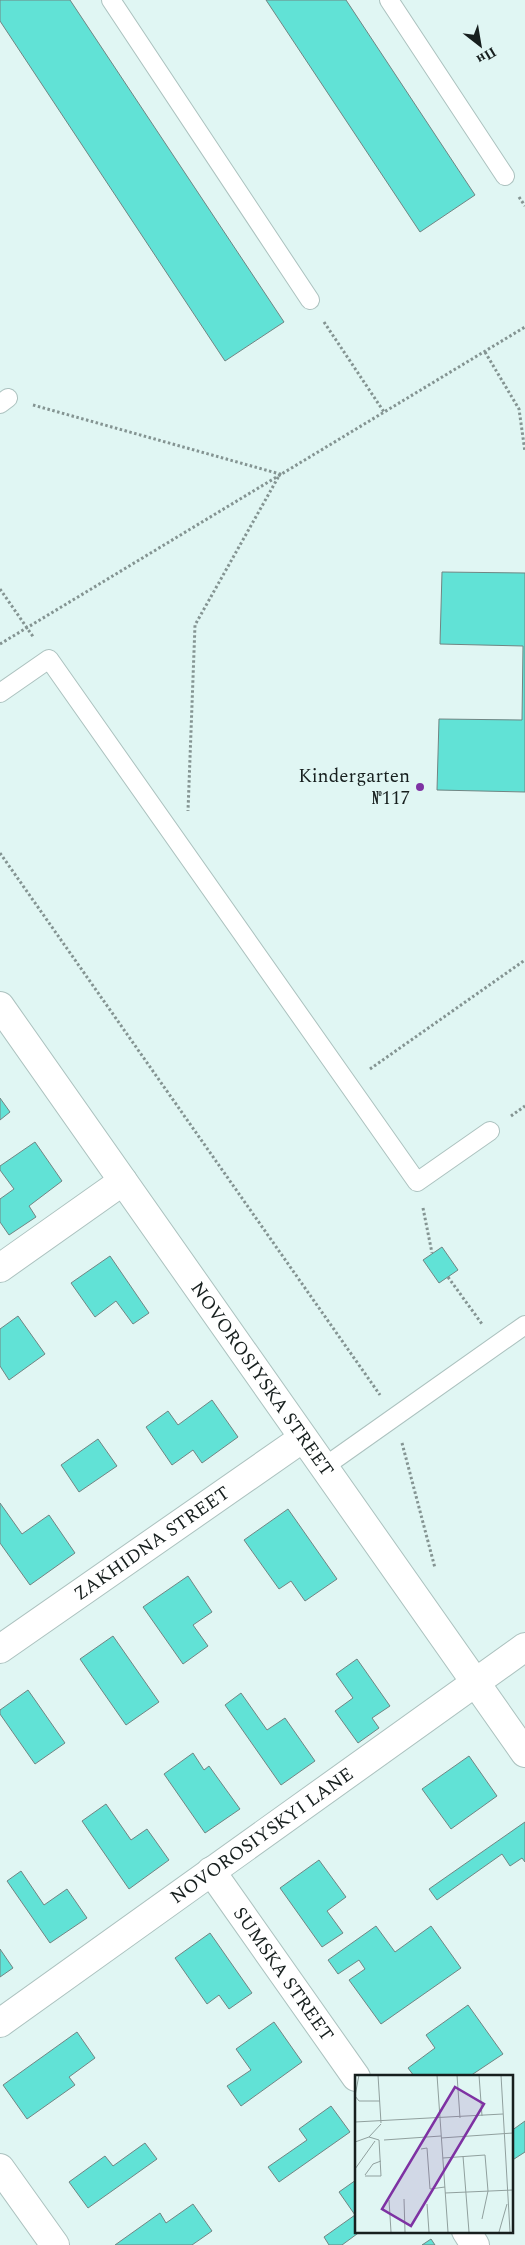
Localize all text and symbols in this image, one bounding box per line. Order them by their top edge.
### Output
north arrow [455,20,505,70]
text: Пн [472,42,500,70]
place label: Kindergarten №117 [298,762,410,813]
marker: Kindergarten №117 [414,781,426,793]
street label: NOVOROSIYSKA STREET [183,1275,341,1483]
street label: ZAKHIDNA STREET [68,1479,236,1608]
street label: NOVOROSIYSKYI LANE [164,1760,360,1911]
street label: SUMSKA STREET [226,1901,341,2047]
inset map [355,2075,512,2232]

